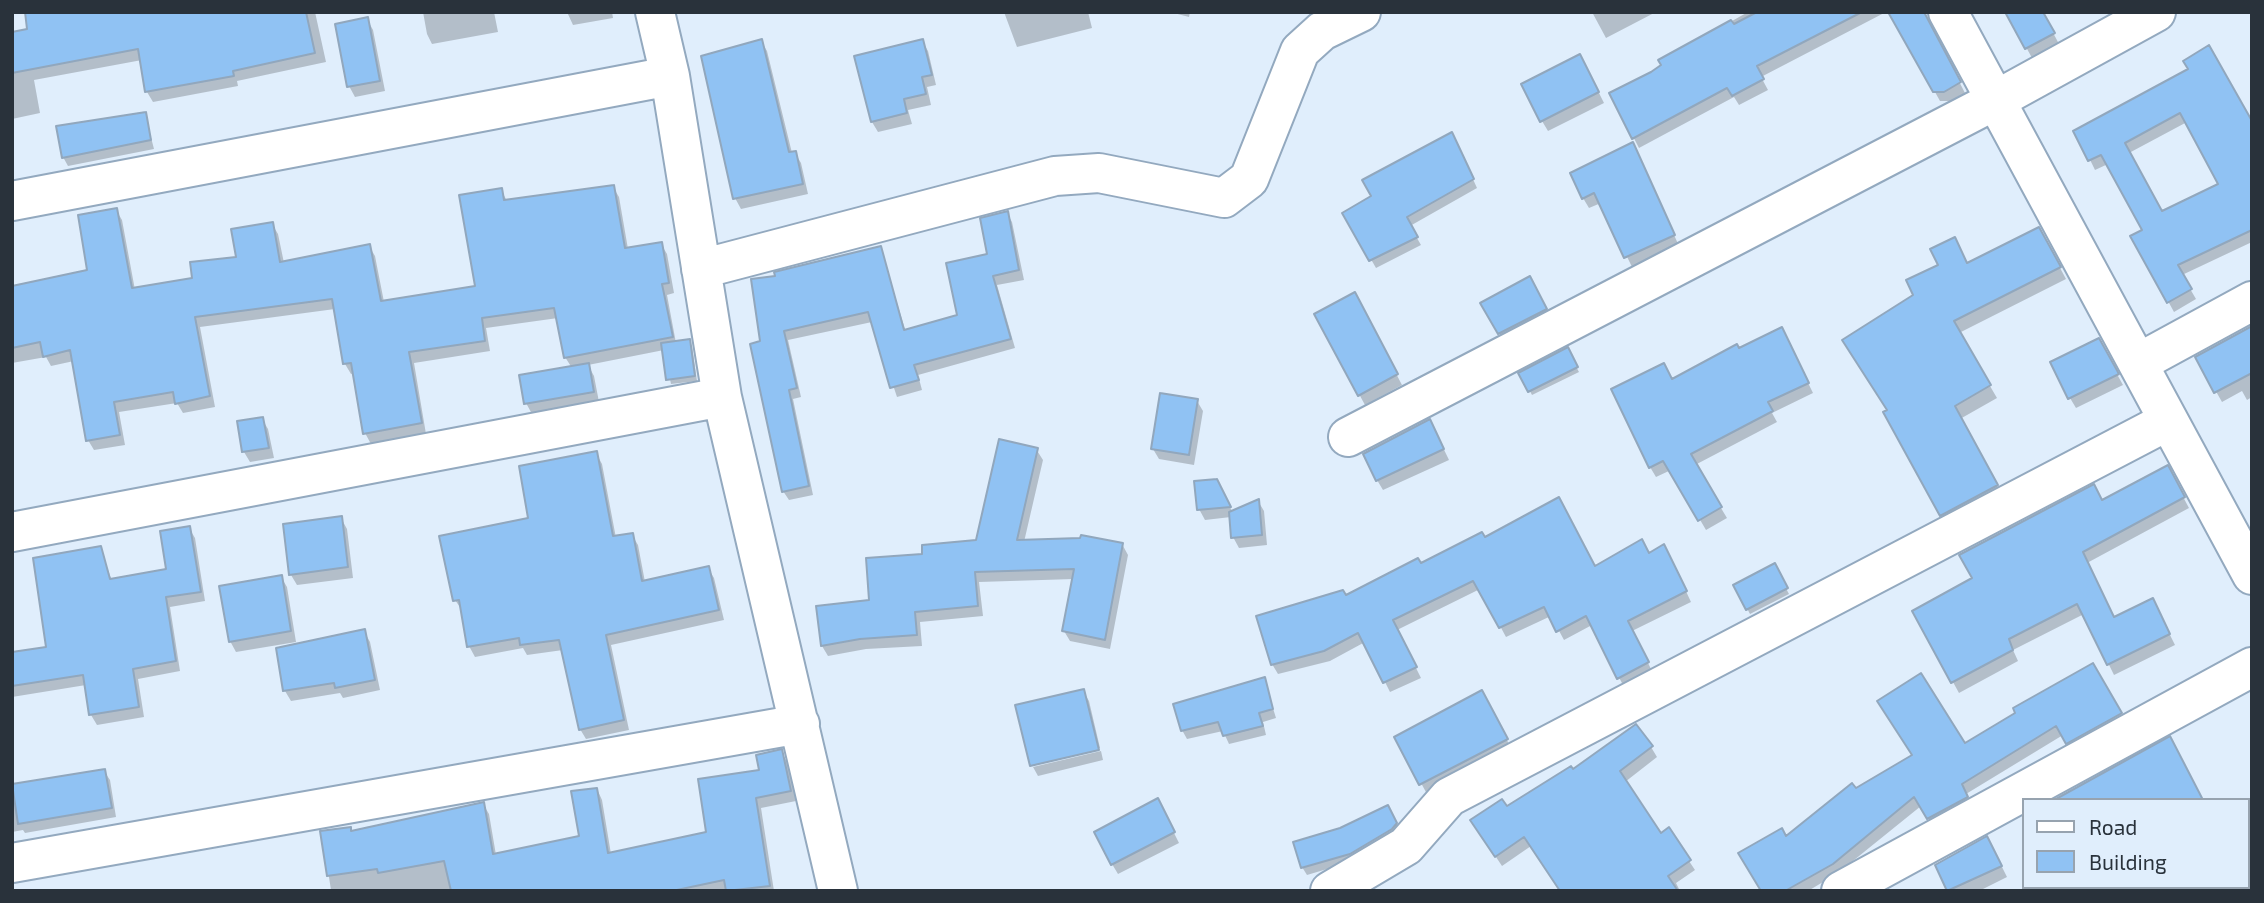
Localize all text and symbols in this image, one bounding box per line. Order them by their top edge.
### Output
legend [2022,798,2250,889]
text: Road [2089,814,2137,839]
text: Building [2089,849,2167,874]

